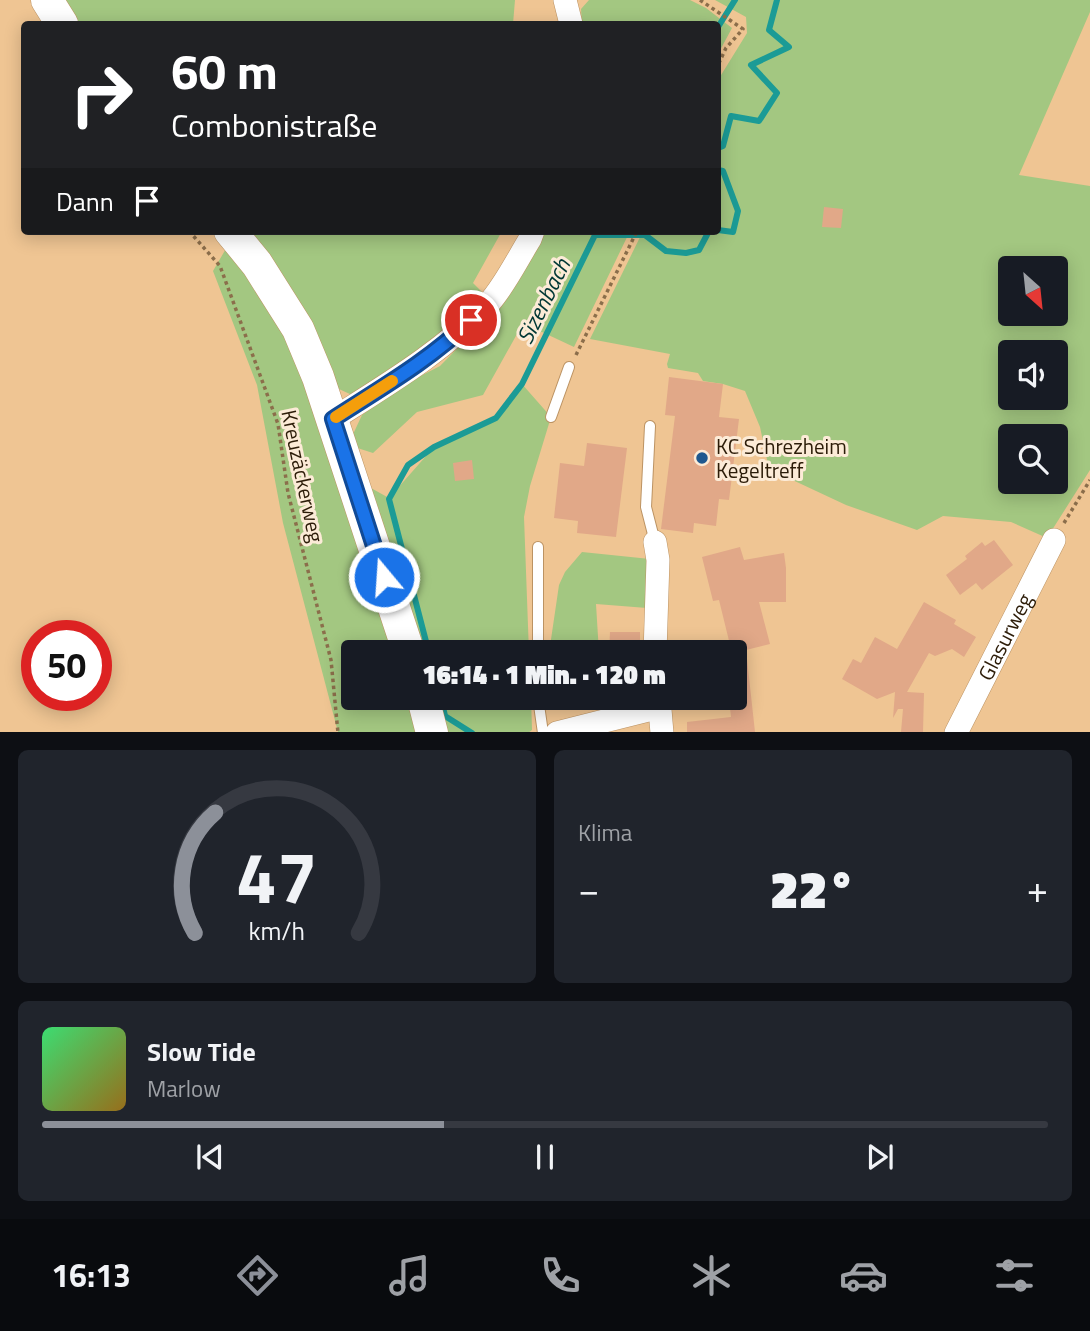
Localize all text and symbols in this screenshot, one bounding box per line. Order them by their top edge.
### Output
text: 60 m [171,33,278,108]
icon: right [56,49,147,140]
text: Combonistraße [171,101,377,149]
text: Dann [56,182,114,221]
icon: arrive [128,182,166,220]
water label: Sizenbach [507,252,579,350]
north arrow [998,256,1068,326]
map controls [998,256,1068,494]
pin [441,290,501,350]
icon: arrive [452,301,490,339]
button: sound [998,340,1068,410]
street label: Kreuzäckerweg [273,407,333,545]
button: search [998,424,1068,494]
place label: KC Schrezheim Kegeltreff [716,430,847,486]
marker: KC Schrezheim Kegeltreff [694,450,710,466]
position arrow [347,540,421,614]
street label: Glasurweg [969,587,1040,686]
speed limit sign: 50 [21,620,112,711]
text: 16:14 · 1 Min. · 120 m [422,655,666,694]
text: Klima [578,815,632,850]
text: 47 [236,821,318,931]
text: 22° [770,849,856,928]
text: − [578,860,599,918]
text: + [1027,860,1048,918]
text: km/h [249,911,305,949]
text: Slow Tide [147,1032,256,1071]
text: Marlow [147,1071,221,1106]
icon: previous [191,1138,229,1176]
icon: pause [526,1138,564,1176]
icon: next [861,1138,899,1176]
text: 16:13 [51,1251,131,1299]
icon: directions [233,1251,282,1300]
icon: music [385,1251,434,1300]
icon: phone [536,1251,585,1300]
icon: climate [687,1251,736,1300]
icon: car [839,1251,888,1300]
icon: filters [990,1251,1039,1300]

